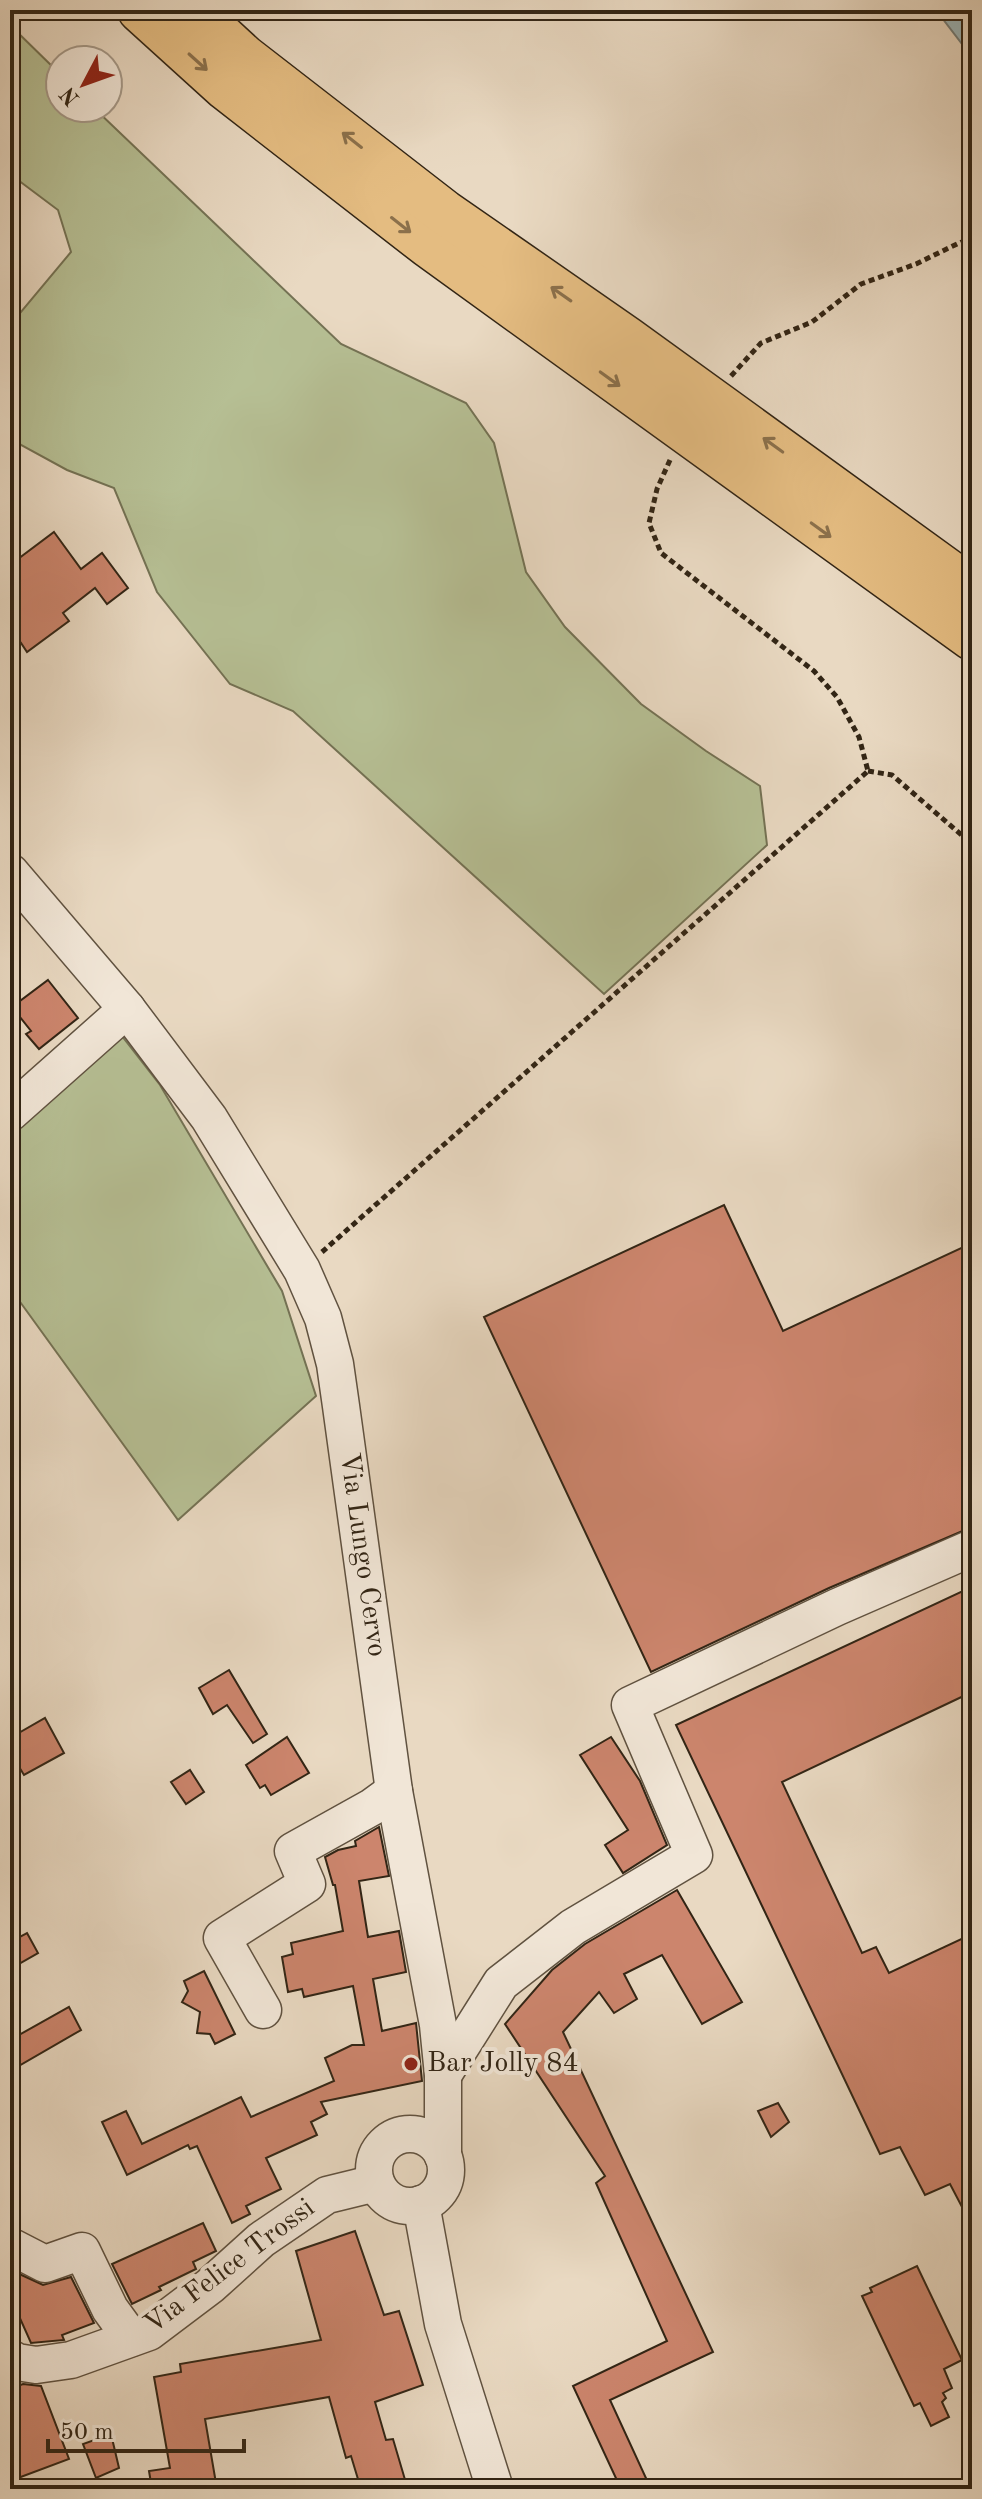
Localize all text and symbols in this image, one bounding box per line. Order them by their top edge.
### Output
north arrow [44,44,124,124]
one-way arrow [187,53,207,71]
text: N [56,82,84,109]
one-way arrow [342,131,363,149]
one-way arrow [390,216,411,233]
one-way arrow [551,286,573,302]
one-way arrow [599,370,620,387]
one-way arrow [762,437,784,453]
one-way arrow [810,522,832,539]
street label: Via Lungo Cervo [334,1451,390,1659]
place label: Bar Jolly 84 [427,2050,579,2078]
marker: Bar Jolly 84 [402,2055,420,2073]
street label: Via Felice Trossi [140,2194,320,2340]
scale bar [48,2403,244,2453]
text: 50 m [60,2421,114,2445]

